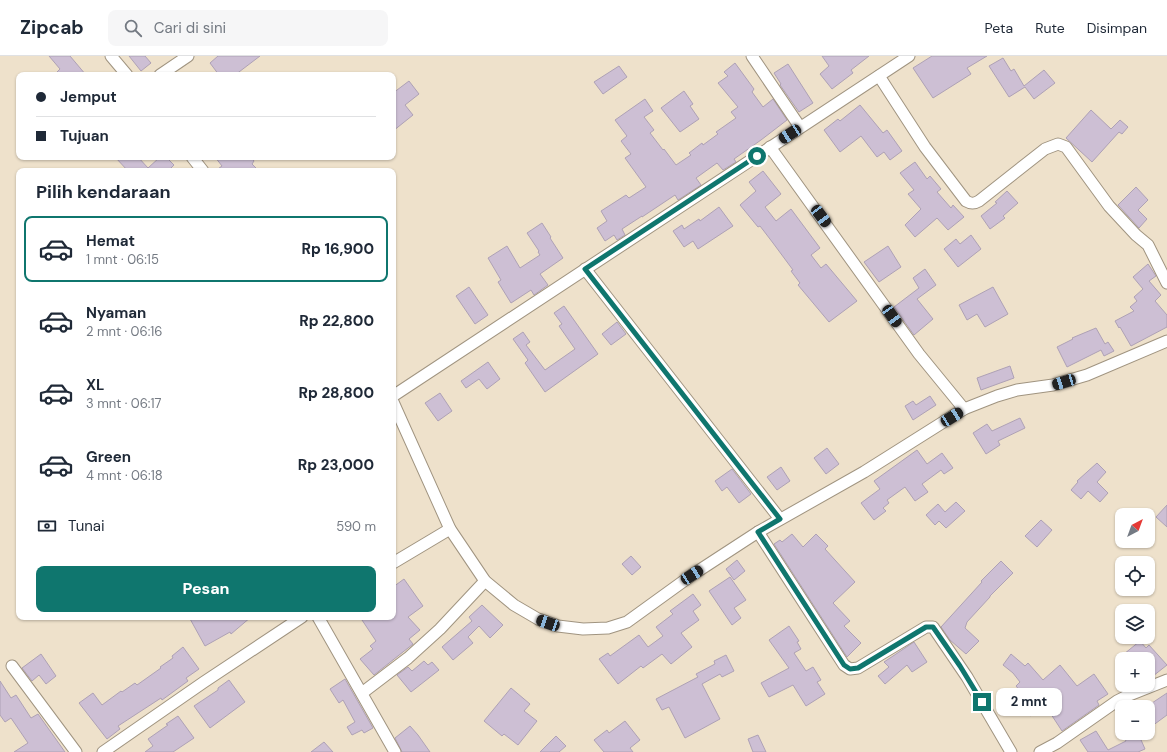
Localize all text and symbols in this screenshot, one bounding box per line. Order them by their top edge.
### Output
search box [108,10,388,46]
text: Zipcab [20,15,84,40]
icon: search [122,17,144,39]
text: Cari di sini [154,18,226,38]
text: Peta [985,19,1013,37]
text: Rute [1035,19,1065,37]
text: Disimpan [1087,19,1147,37]
text: Jemput [60,87,117,107]
car [777,122,803,146]
text: Tujuan [60,126,109,146]
route start [748,147,766,165]
text: Pilih kendaraan [36,180,171,204]
car [809,203,833,229]
icon: car [38,231,74,267]
text: Hemat [86,231,135,251]
text: Rp 16,900 [302,239,374,259]
text: 1 mnt · 06:15 [86,251,159,268]
icon: car [38,303,74,339]
text: Nyaman [86,303,146,323]
car [880,303,904,329]
text: Rp 22,800 [299,311,374,331]
text: 2 mnt · 06:16 [86,323,162,340]
car [1051,373,1077,391]
icon: car [38,375,74,411]
text: XL [86,375,104,395]
text: Rp 28,800 [299,383,374,403]
text: 3 mnt · 06:17 [86,395,161,412]
car [939,406,965,428]
icon: car [38,447,74,483]
text: Green [86,447,131,467]
text: Rp 23,000 [298,455,374,475]
text: 4 mnt · 06:18 [86,467,163,484]
north arrow [1115,508,1155,548]
map controls [1115,508,1155,740]
icon: cash [36,515,58,537]
text: Tunai [68,516,105,536]
text: 590 m [336,518,376,535]
button: locate [1115,556,1155,596]
car [679,563,705,587]
button: Pesan [36,566,376,612]
button: layers [1115,604,1155,644]
car [535,613,561,633]
button: + [1115,652,1155,692]
callout: 2 mnt [996,688,1062,716]
route end [973,693,991,711]
text: 2 mnt [1011,693,1047,710]
button: − [1115,700,1155,740]

